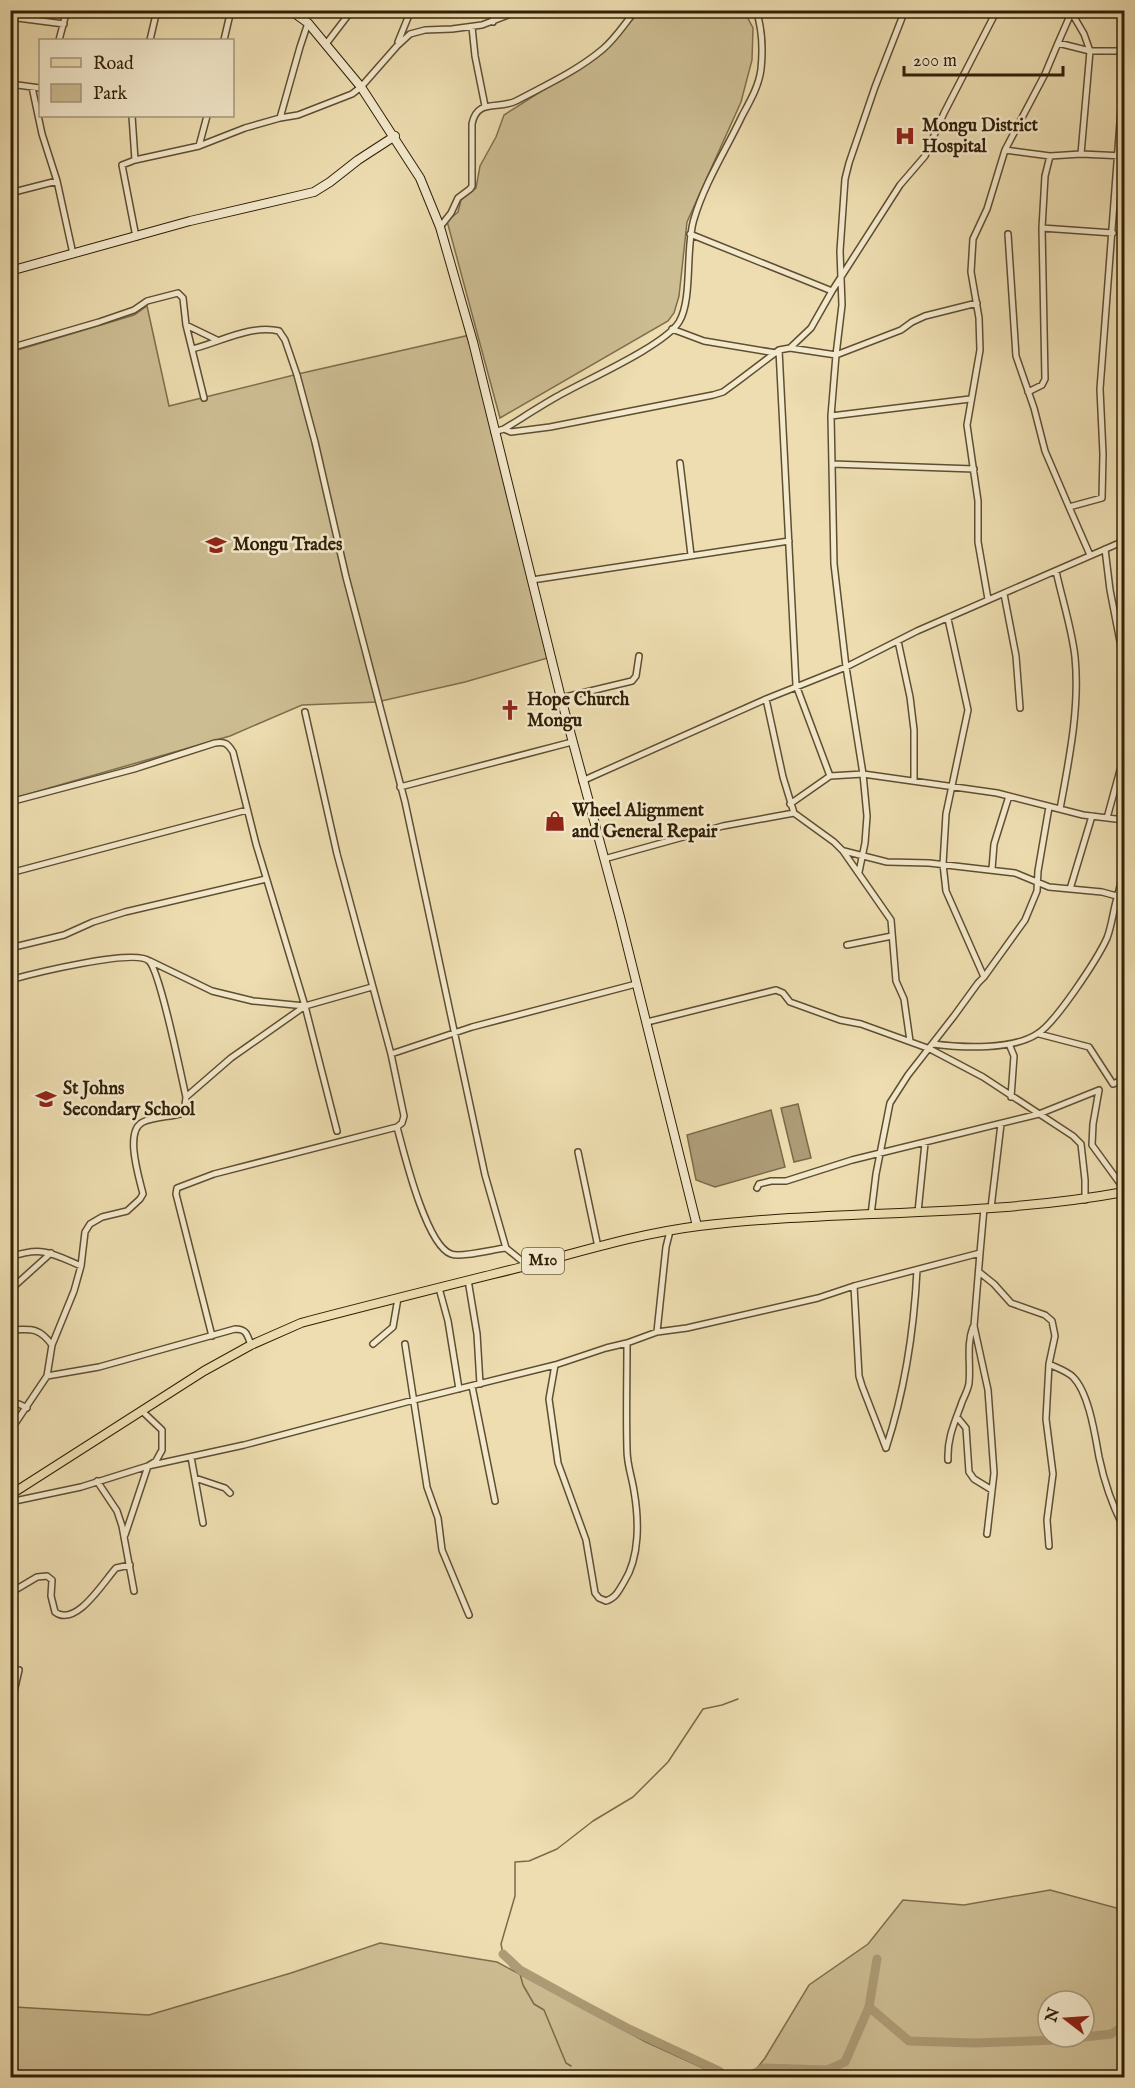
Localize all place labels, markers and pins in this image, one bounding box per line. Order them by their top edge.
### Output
place label: Mongu District Hospital [922,115,1039,159]
hospital icon: Mongu District Hospital [893,124,917,148]
school or university icon: Mongu Trades [204,533,228,557]
place label: Mongu Trades [233,534,343,557]
place label: Hope Church Mongu [527,689,630,733]
church icon: Hope Church Mongu [498,698,522,722]
place label: Wheel Alignment and General Repair [571,800,718,844]
shop icon: Wheel Alignment and General Repair [543,809,567,833]
place label: St Johns Secondary School [63,1078,196,1122]
school or university icon: St Johns Secondary School [34,1087,58,1111]

